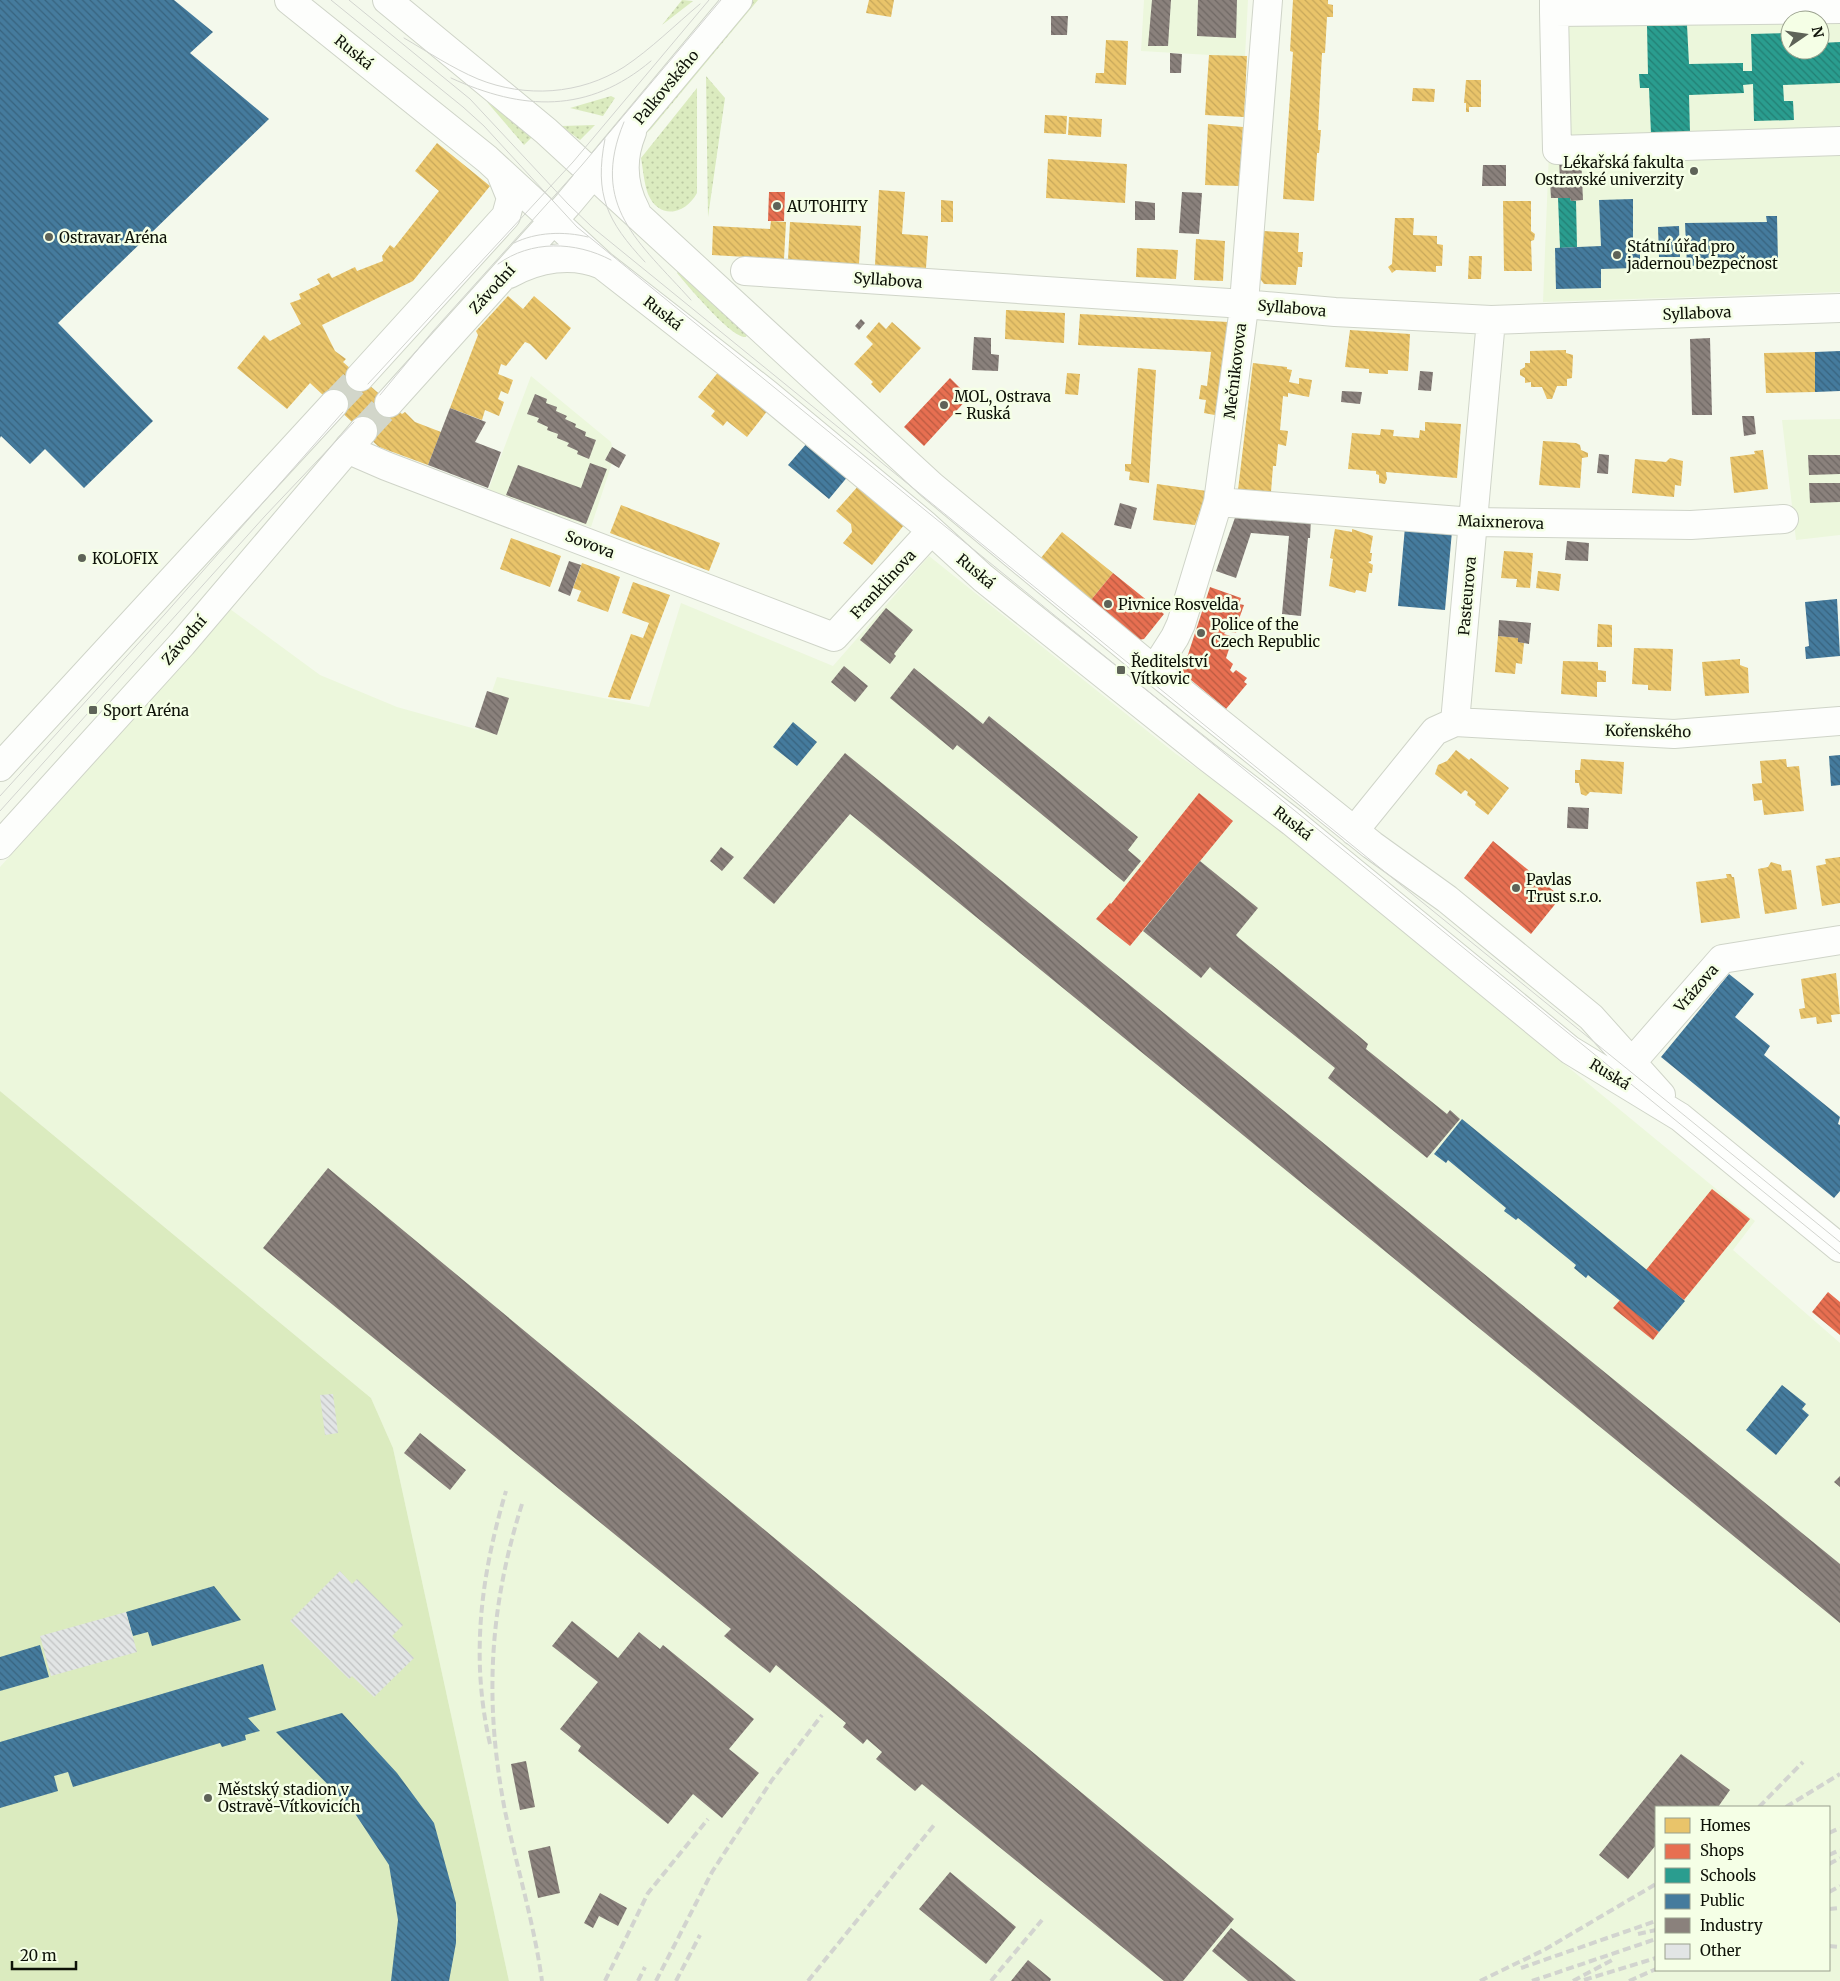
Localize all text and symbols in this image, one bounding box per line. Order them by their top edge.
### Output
north arrow [1780,10,1830,60]
text: N [1808,25,1828,39]
street label: Ruská [331,31,377,73]
street label: Palkovského [629,46,703,128]
place label: Lékařská fakulta Ostravské univerzity [1535,153,1684,189]
marker: Lékařská fakulta Ostravské univerzity [1688,165,1700,177]
place label: AUTOHITY [786,197,868,216]
marker: AUTOHITY [771,200,783,212]
place label: Ostravar Aréna [59,228,167,247]
marker: Ostravar Aréna [43,231,55,243]
place label: Státní úřad pro jadernou bezpečnost [1626,237,1778,273]
marker: Státní úřad pro jadernou bezpečnost [1611,249,1623,261]
street label: Závodní [465,260,520,317]
street label: Syllabova [853,268,923,292]
street label: Ruská [640,292,686,334]
street label: Syllabova [1257,296,1327,320]
street label: Syllabova [1662,302,1732,324]
street label: Mečnikovova [1220,322,1250,420]
place label: MOL, Ostrava - Ruská [954,387,1051,423]
marker: MOL, Ostrava - Ruská [938,399,950,411]
street label: Maixnerova [1458,511,1544,533]
street label: Sovova [563,526,617,562]
street label: Franklinova [846,546,920,622]
place label: KOLOFIX [92,549,159,568]
street label: Ruská [953,549,999,593]
marker: KOLOFIX [76,552,88,564]
street label: Pasteurova [1454,556,1480,636]
place label: Pivnice Rosvelda [1118,595,1239,614]
marker: Pivnice Rosvelda [1102,598,1114,610]
street label: Závodní [157,611,211,669]
place label: Police of the Czech Republic [1211,615,1320,651]
marker: Police of the Czech Republic [1195,627,1207,639]
place label: Ředitelství Vítkovic [1130,651,1209,688]
marker: Ředitelství Vítkovic [1115,664,1127,676]
place label: Sport Aréna [103,701,189,720]
marker: Sport Aréna [87,704,99,716]
street label: Kořenského [1605,721,1691,741]
street label: Ruská [1270,802,1316,844]
place label: Pavlas Trust s.r.o. [1526,870,1602,906]
marker: Pavlas Trust s.r.o. [1510,882,1522,894]
street label: Vrázova [1669,960,1722,1017]
street label: Ruská [1586,1054,1634,1094]
place label: Městský stadion v Ostravě-Vítkovicích [218,1780,360,1816]
marker: Městský stadion v Ostravě-Vítkovicích [202,1792,214,1804]
legend [1655,1806,1830,1971]
text: Homes [1700,1816,1751,1835]
text: Shops [1700,1841,1744,1860]
text: Schools [1700,1866,1756,1885]
text: Public [1700,1891,1745,1910]
text: Industry [1700,1916,1763,1935]
scale bar [12,1938,76,1970]
text: Other [1700,1941,1742,1960]
text: 20 m [20,1946,57,1965]

